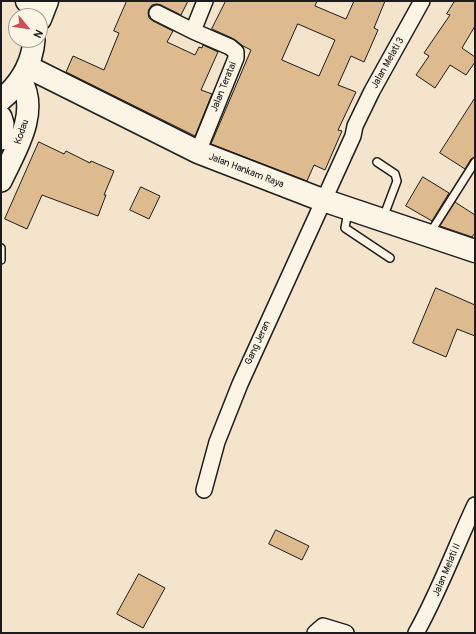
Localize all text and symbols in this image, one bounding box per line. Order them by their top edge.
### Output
north arrow [8,8,48,48]
text: N [31,27,46,40]
street label: Jalan Melati 3 [369,35,407,91]
street label: Jalan Teratai [209,61,239,113]
street label: Kodau [12,118,32,146]
street label: Jalan Hankam Raya [207,151,285,191]
street label: Gang Jeran [243,319,273,367]
street label: Jalan Melati II [430,542,464,598]

